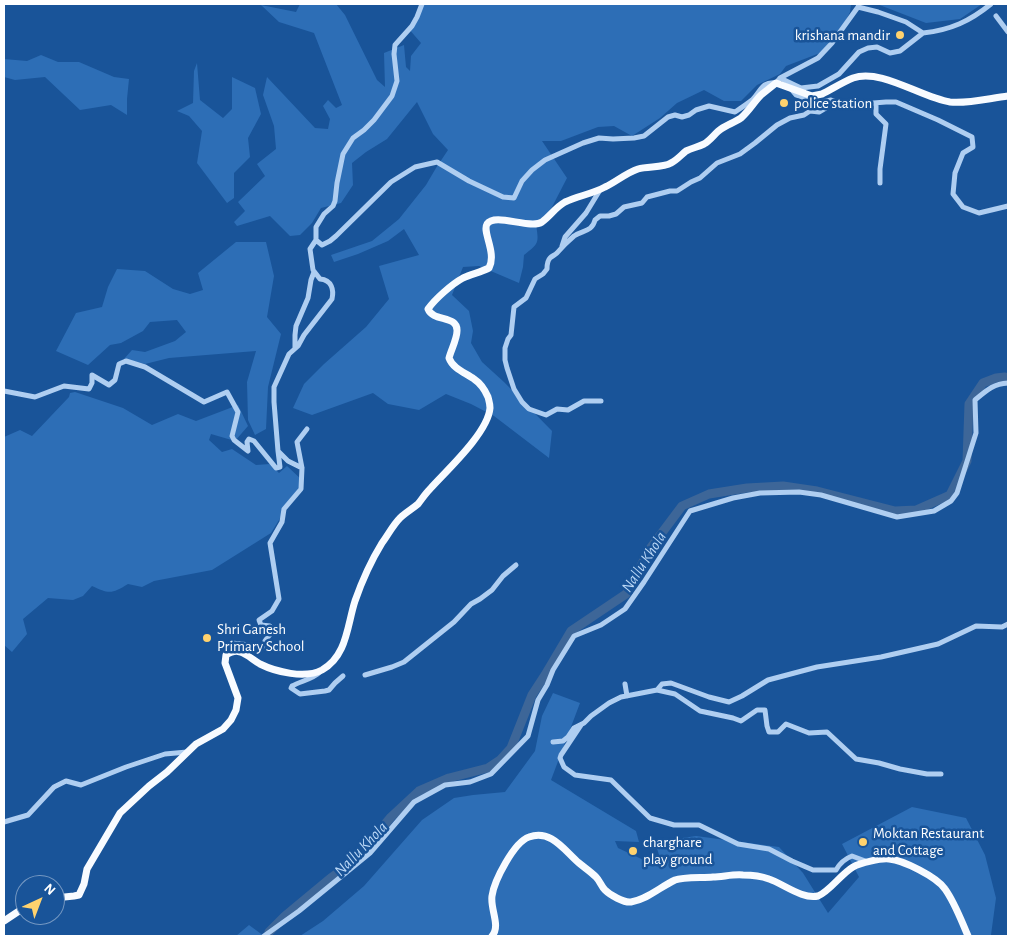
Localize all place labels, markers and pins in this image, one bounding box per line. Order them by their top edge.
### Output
place label: krishana mandir [795,26,890,44]
marker: krishana mandir [894,29,906,41]
place label: police station [794,94,872,112]
marker: police station [778,97,790,109]
place label: Shri Ganesh Primary School [217,620,305,655]
marker: Shri Ganesh Primary School [201,632,213,644]
place label: Moktan Restaurant and Cottage [873,824,984,859]
place label: charghare play ground [643,833,712,868]
marker: Moktan Restaurant and Cottage [857,836,869,848]
marker: charghare play ground [627,845,639,857]

